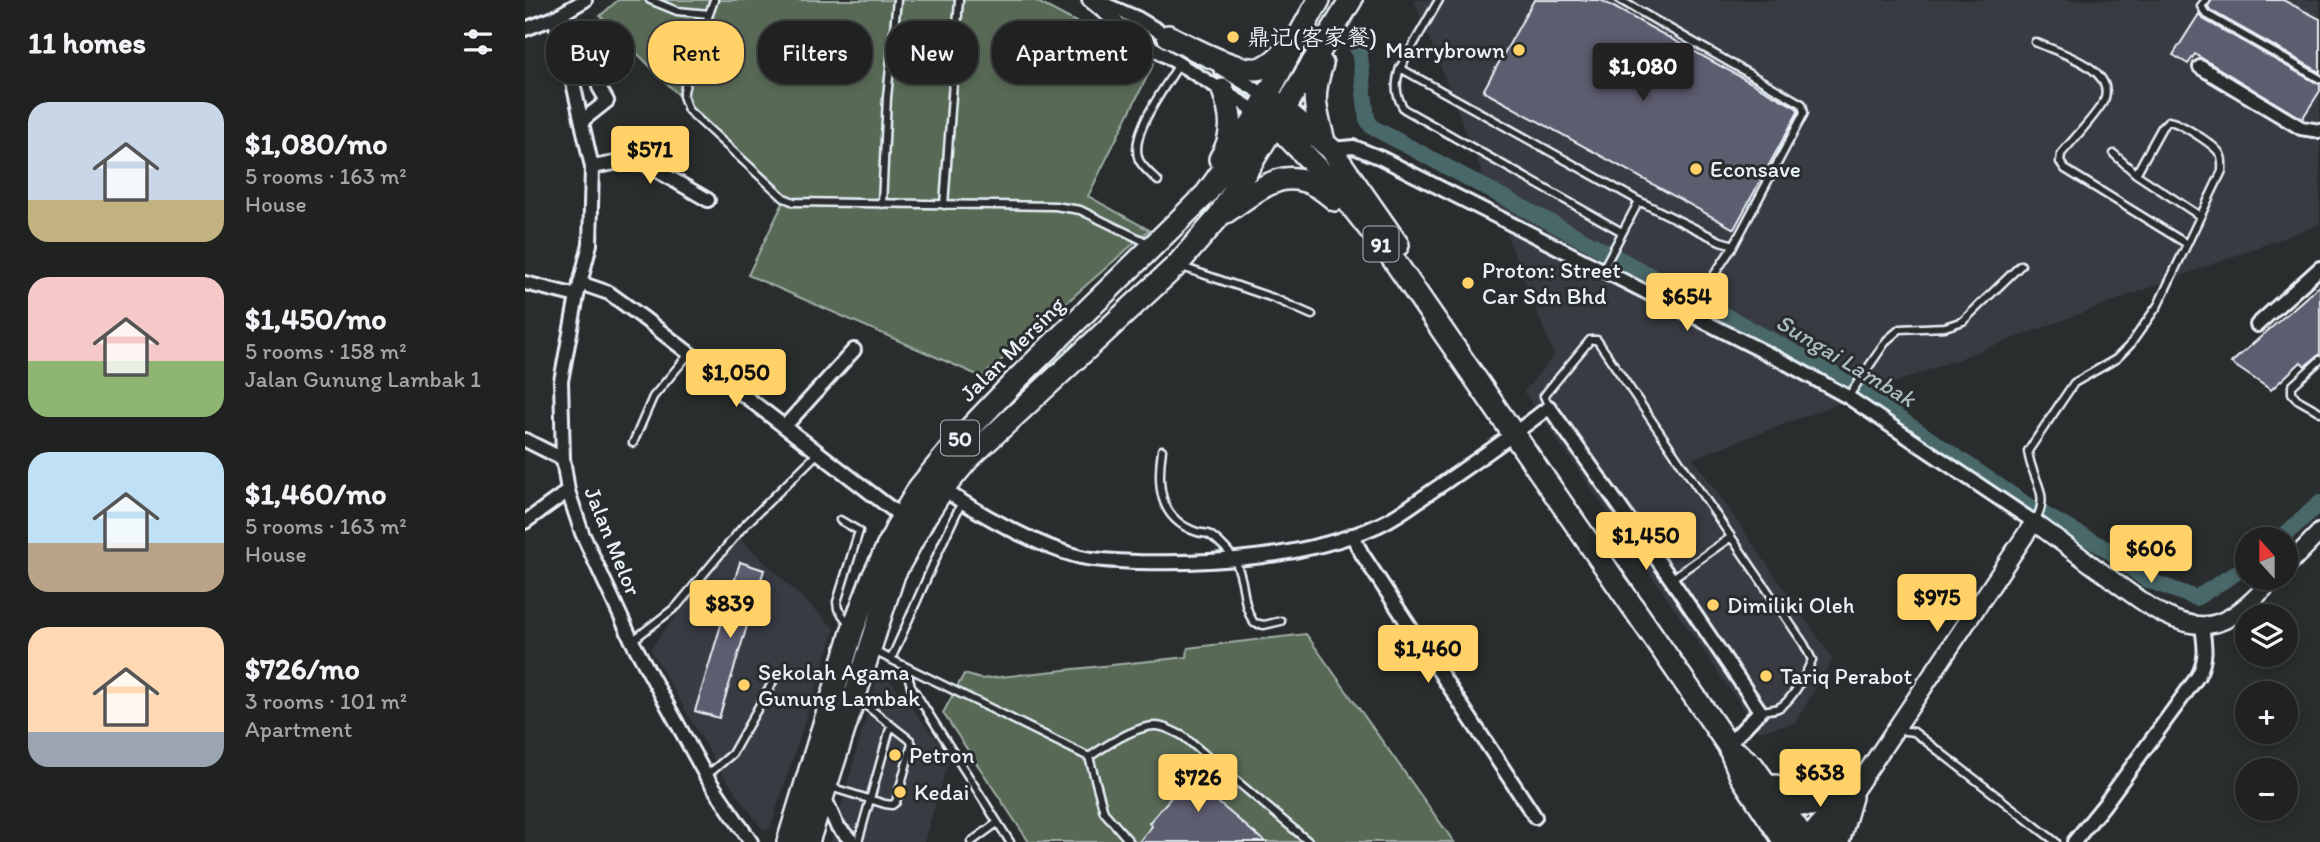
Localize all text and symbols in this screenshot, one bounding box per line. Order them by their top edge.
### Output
chip: Buy [546,21,634,84]
chip: Rent [648,21,744,84]
chip: Filters [758,21,872,84]
chip: New [886,21,978,84]
chip: Apartment [992,21,1152,84]
icon: filters [459,23,497,61]
place label: 鼎记(客家餐) [1247,23,1377,51]
text: 11 homes [28,24,146,61]
marker: 鼎记(客家餐) [1225,29,1241,45]
place label: Marrybrown [1385,36,1505,64]
marker: Marrybrown [1511,42,1527,58]
pin: $1,080 [1586,43,1700,103]
text: $1,080 [1609,52,1677,80]
text: $1,080/mo [245,125,388,162]
pin: $571 [609,127,691,186]
icon: home [84,130,168,214]
text: $571 [627,135,673,163]
place label: Econsave [1710,155,1801,183]
marker: Econsave [1688,161,1704,177]
text: 5 rooms · 163 m² [245,162,407,190]
text: House [245,190,307,218]
road number: 91 [1363,226,1399,262]
place label: Proton: Street Car Sdn Bhd [1482,256,1621,310]
pin: $654 [1646,274,1728,333]
marker: Proton: Street Car Sdn Bhd [1460,275,1476,291]
text: $654 [1662,282,1712,310]
street label: Jalan Mersing [954,291,1070,407]
text: $1,450/mo [245,300,387,337]
icon: home [84,305,168,389]
water label: Sungai Lambak [1771,307,1922,414]
text: 5 rooms · 158 m² [245,337,407,365]
pin: $1,050 [679,350,793,409]
text: $1,050 [702,358,770,386]
text: Jalan Gunung Lambak 1 [245,365,481,393]
road number: 50 [941,420,979,456]
text: $1,460/mo [245,475,387,512]
icon: home [84,480,168,564]
street label: Jalan Melor [578,482,648,600]
text: 5 rooms · 163 m² [245,512,407,540]
pin: $1,450 [1589,512,1703,572]
text: $1,450 [1612,521,1680,549]
pin: $606 [2110,526,2192,585]
north arrow [2235,527,2298,590]
map controls [2235,527,2298,821]
text: $606 [2126,534,2176,562]
text: House [245,540,307,568]
pin: $975 [1896,574,1978,634]
pin: $839 [689,580,771,640]
text: $975 [1913,583,1961,611]
text: $839 [706,589,754,617]
place label: Dimiliki Oleh [1727,591,1855,619]
marker: Dimiliki Oleh [1705,597,1721,613]
button: layers [2235,604,2298,667]
pin: $1,460 [1371,626,1485,685]
text: $1,460 [1394,634,1462,662]
text: $726/mo [245,650,360,687]
icon: home [84,655,168,739]
place label: Sekolah Agama Gunung Lambak [758,658,920,712]
place label: Tariq Perabot [1780,662,1913,690]
marker: Tariq Perabot [1758,668,1774,684]
marker: Sekolah Agama Gunung Lambak [736,677,752,693]
button: + [2235,681,2298,744]
text: 3 rooms · 101 m² [245,687,407,715]
text: Apartment [245,715,352,743]
place label: Petron [909,741,974,769]
marker: Petron [887,747,903,763]
pin: $638 [1779,750,1861,809]
pin: $726 [1157,754,1239,814]
text: $638 [1796,758,1844,786]
button: − [2235,758,2298,821]
text: $726 [1174,763,1222,791]
place label: Kedai [914,778,969,806]
marker: Kedai [892,784,908,800]

